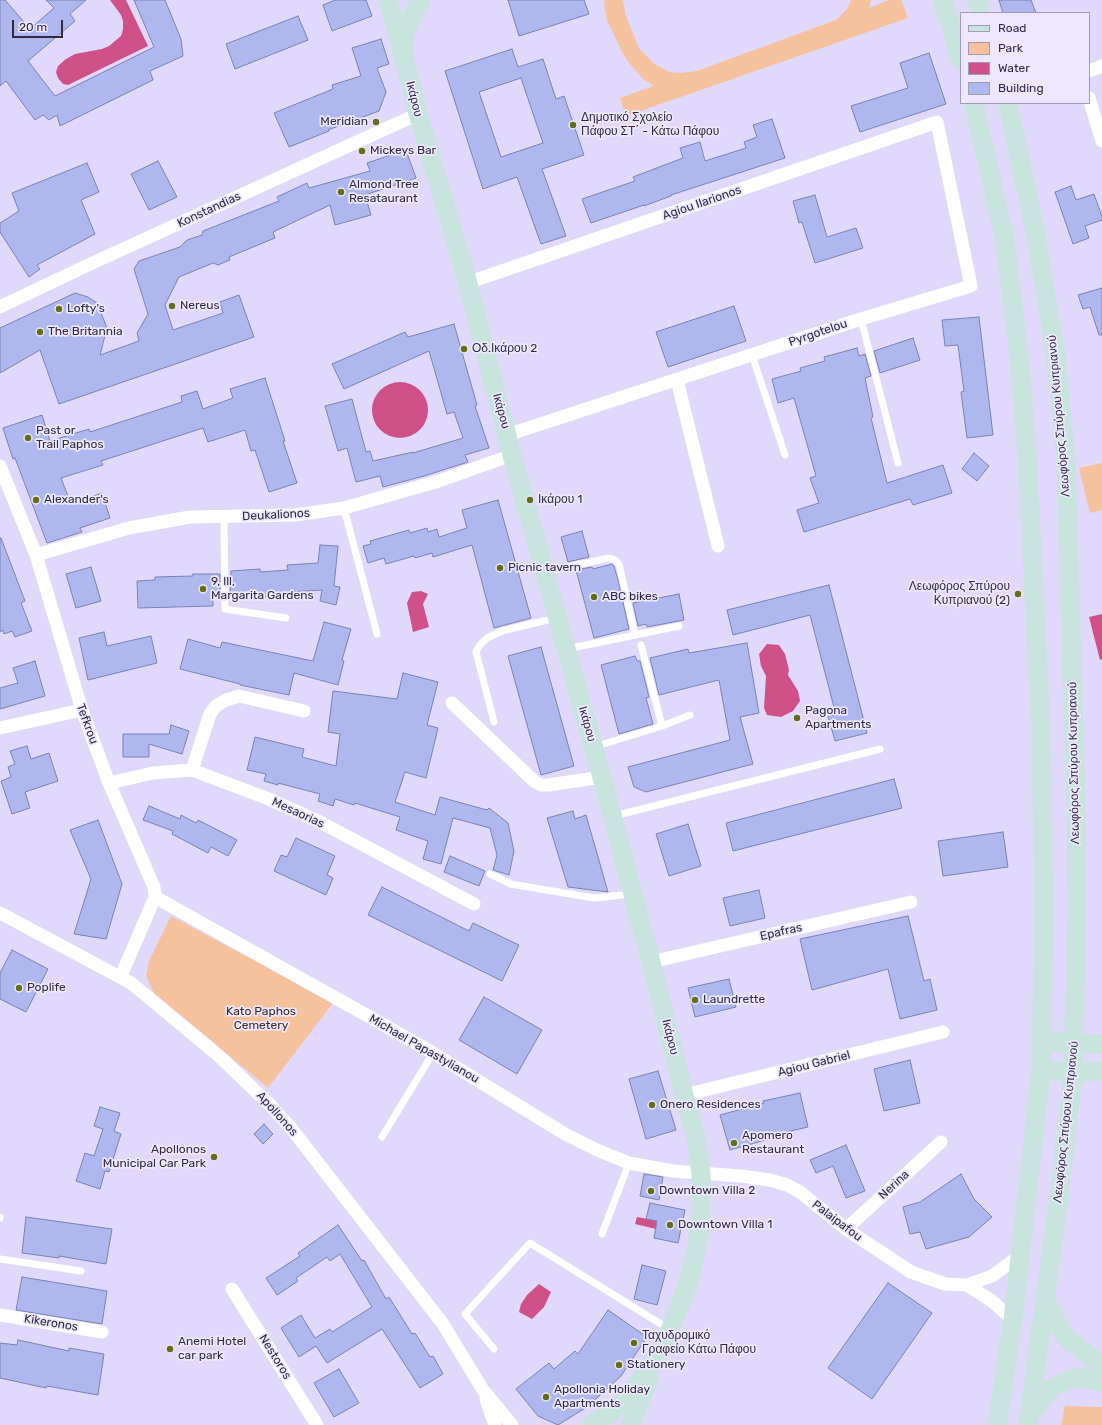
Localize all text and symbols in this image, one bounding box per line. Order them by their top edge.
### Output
scale bar [14,12,65,38]
legend [960,12,1090,104]
text: 20 m [19,20,47,34]
text: Road [998,21,1026,35]
text: Park [998,41,1023,55]
text: Water [998,61,1030,75]
street label: Ικάρου [403,80,425,118]
text: Building [998,81,1044,95]
place label: Δημοτικό Σχολείο Πάφου ΣΤ΄ - Κάτω Πάφου [581,111,719,139]
place label: Meridian [320,115,368,129]
marker: Meridian [371,117,381,127]
marker: Δημοτικό Σχολείο Πάφου ΣΤ΄ - Κάτω Πάφου [568,120,578,130]
place label: Mickeys Bar [370,144,436,158]
marker: Mickeys Bar [357,146,367,156]
place label: Almond Tree Resataurant [349,178,419,206]
street label: Agiou Ilarionos [661,183,743,223]
marker: Almond Tree Resataurant [336,187,346,197]
street label: Konstandias [175,189,243,231]
place label: Nereus [180,299,220,313]
marker: Nereus [167,301,177,311]
place label: Lofty's [67,302,105,316]
marker: Lofty's [54,304,64,314]
street label: Pyrgotelou [787,316,849,350]
place label: The Britannia [48,325,123,339]
marker: The Britannia [35,327,45,337]
street label: Λεωφόρος Σπύρου Κυπριανού [1045,334,1073,498]
place label: Οδ.Ικάρου 2 [472,342,537,356]
marker: Οδ.Ικάρου 2 [459,344,469,354]
street label: Ικάρου [489,392,513,430]
place label: Past or Trail Paphos [36,424,103,452]
marker: Past or Trail Paphos [23,433,33,443]
place label: Alexander's [44,493,109,507]
place label: Ικάρου 1 [538,493,582,507]
marker: Alexander's [31,495,41,505]
marker: Ικάρου 1 [525,495,535,505]
street label: Deukalionos [242,506,310,524]
place label: Picnic tavern [508,561,581,575]
marker: Picnic tavern [495,563,505,573]
place label: 9, lll, Margarita Gardens [211,575,314,603]
place label: Λεωφόρος Σπύρου Κυπριανού (2) [909,580,1010,608]
marker: 9, lll, Margarita Gardens [198,584,208,594]
marker: Λεωφόρος Σπύρου Κυπριανού (2) [1013,589,1023,599]
place label: ABC bikes [602,590,658,604]
marker: ABC bikes [589,592,599,602]
street label: Λεωφόρος Σπύρου Κυπριανού [1065,682,1083,844]
street label: Tefkrou [73,702,101,746]
place label: Pagona Apartments [805,704,871,732]
street label: Ικάρου [575,705,599,743]
marker: Pagona Apartments [792,713,802,723]
street label: Mesaorias [270,795,326,831]
street label: Epafras [759,920,803,944]
place label: Poplife [27,981,66,995]
marker: Poplife [14,983,24,993]
place label: Laundrette [703,993,765,1007]
marker: Laundrette [690,995,700,1005]
park label: Kato Paphos Cemetery [226,1005,296,1033]
street label: Michael Papastylianou [366,1012,482,1086]
street label: Ικάρου [659,1018,681,1056]
street label: Λεωφόρος Σπύρου Κυπριανού [1050,1040,1082,1204]
street label: Agiou Gabriel [776,1048,852,1080]
street label: Apollonos [253,1089,301,1139]
place label: Onero Residences [660,1098,761,1112]
marker: Onero Residences [647,1100,657,1110]
place label: Apomero Restaurant [742,1129,804,1157]
marker: Apomero Restaurant [729,1138,739,1148]
place label: Apollonos Municipal Car Park [103,1143,206,1171]
marker: Apollonos Municipal Car Park [209,1152,219,1162]
street label: Nerina [876,1167,912,1203]
place label: Downtown Villa 2 [659,1184,755,1198]
marker: Downtown Villa 2 [646,1186,656,1196]
street label: Palaipafou [809,1197,865,1245]
place label: Downtown Villa 1 [678,1218,772,1232]
marker: Downtown Villa 1 [665,1220,675,1230]
street label: Kikeronos [23,1312,79,1334]
place label: Ταχυδρομικό Γραφείο Κάτω Πάφου [642,1329,756,1357]
street label: Nestoros [256,1332,294,1382]
place label: Anemi Hotel car park [178,1335,246,1363]
marker: Ταχυδρομικό Γραφείο Κάτω Πάφου [629,1338,639,1348]
marker: Anemi Hotel car park [165,1344,175,1354]
place label: Stationery [627,1358,685,1372]
marker: Stationery [614,1360,624,1370]
place label: Apollonia Holiday Apartments [554,1383,650,1411]
marker: Apollonia Holiday Apartments [541,1392,551,1402]

